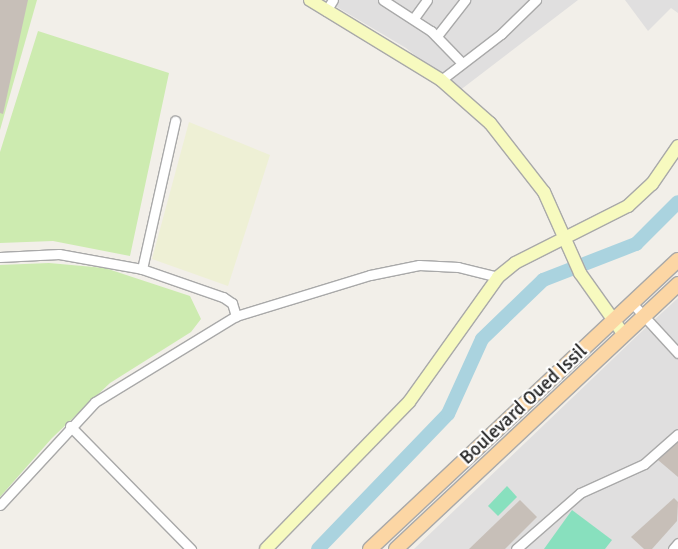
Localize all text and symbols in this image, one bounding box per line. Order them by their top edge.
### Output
street label: Boulevard Oued Issil [456,340,592,470]

